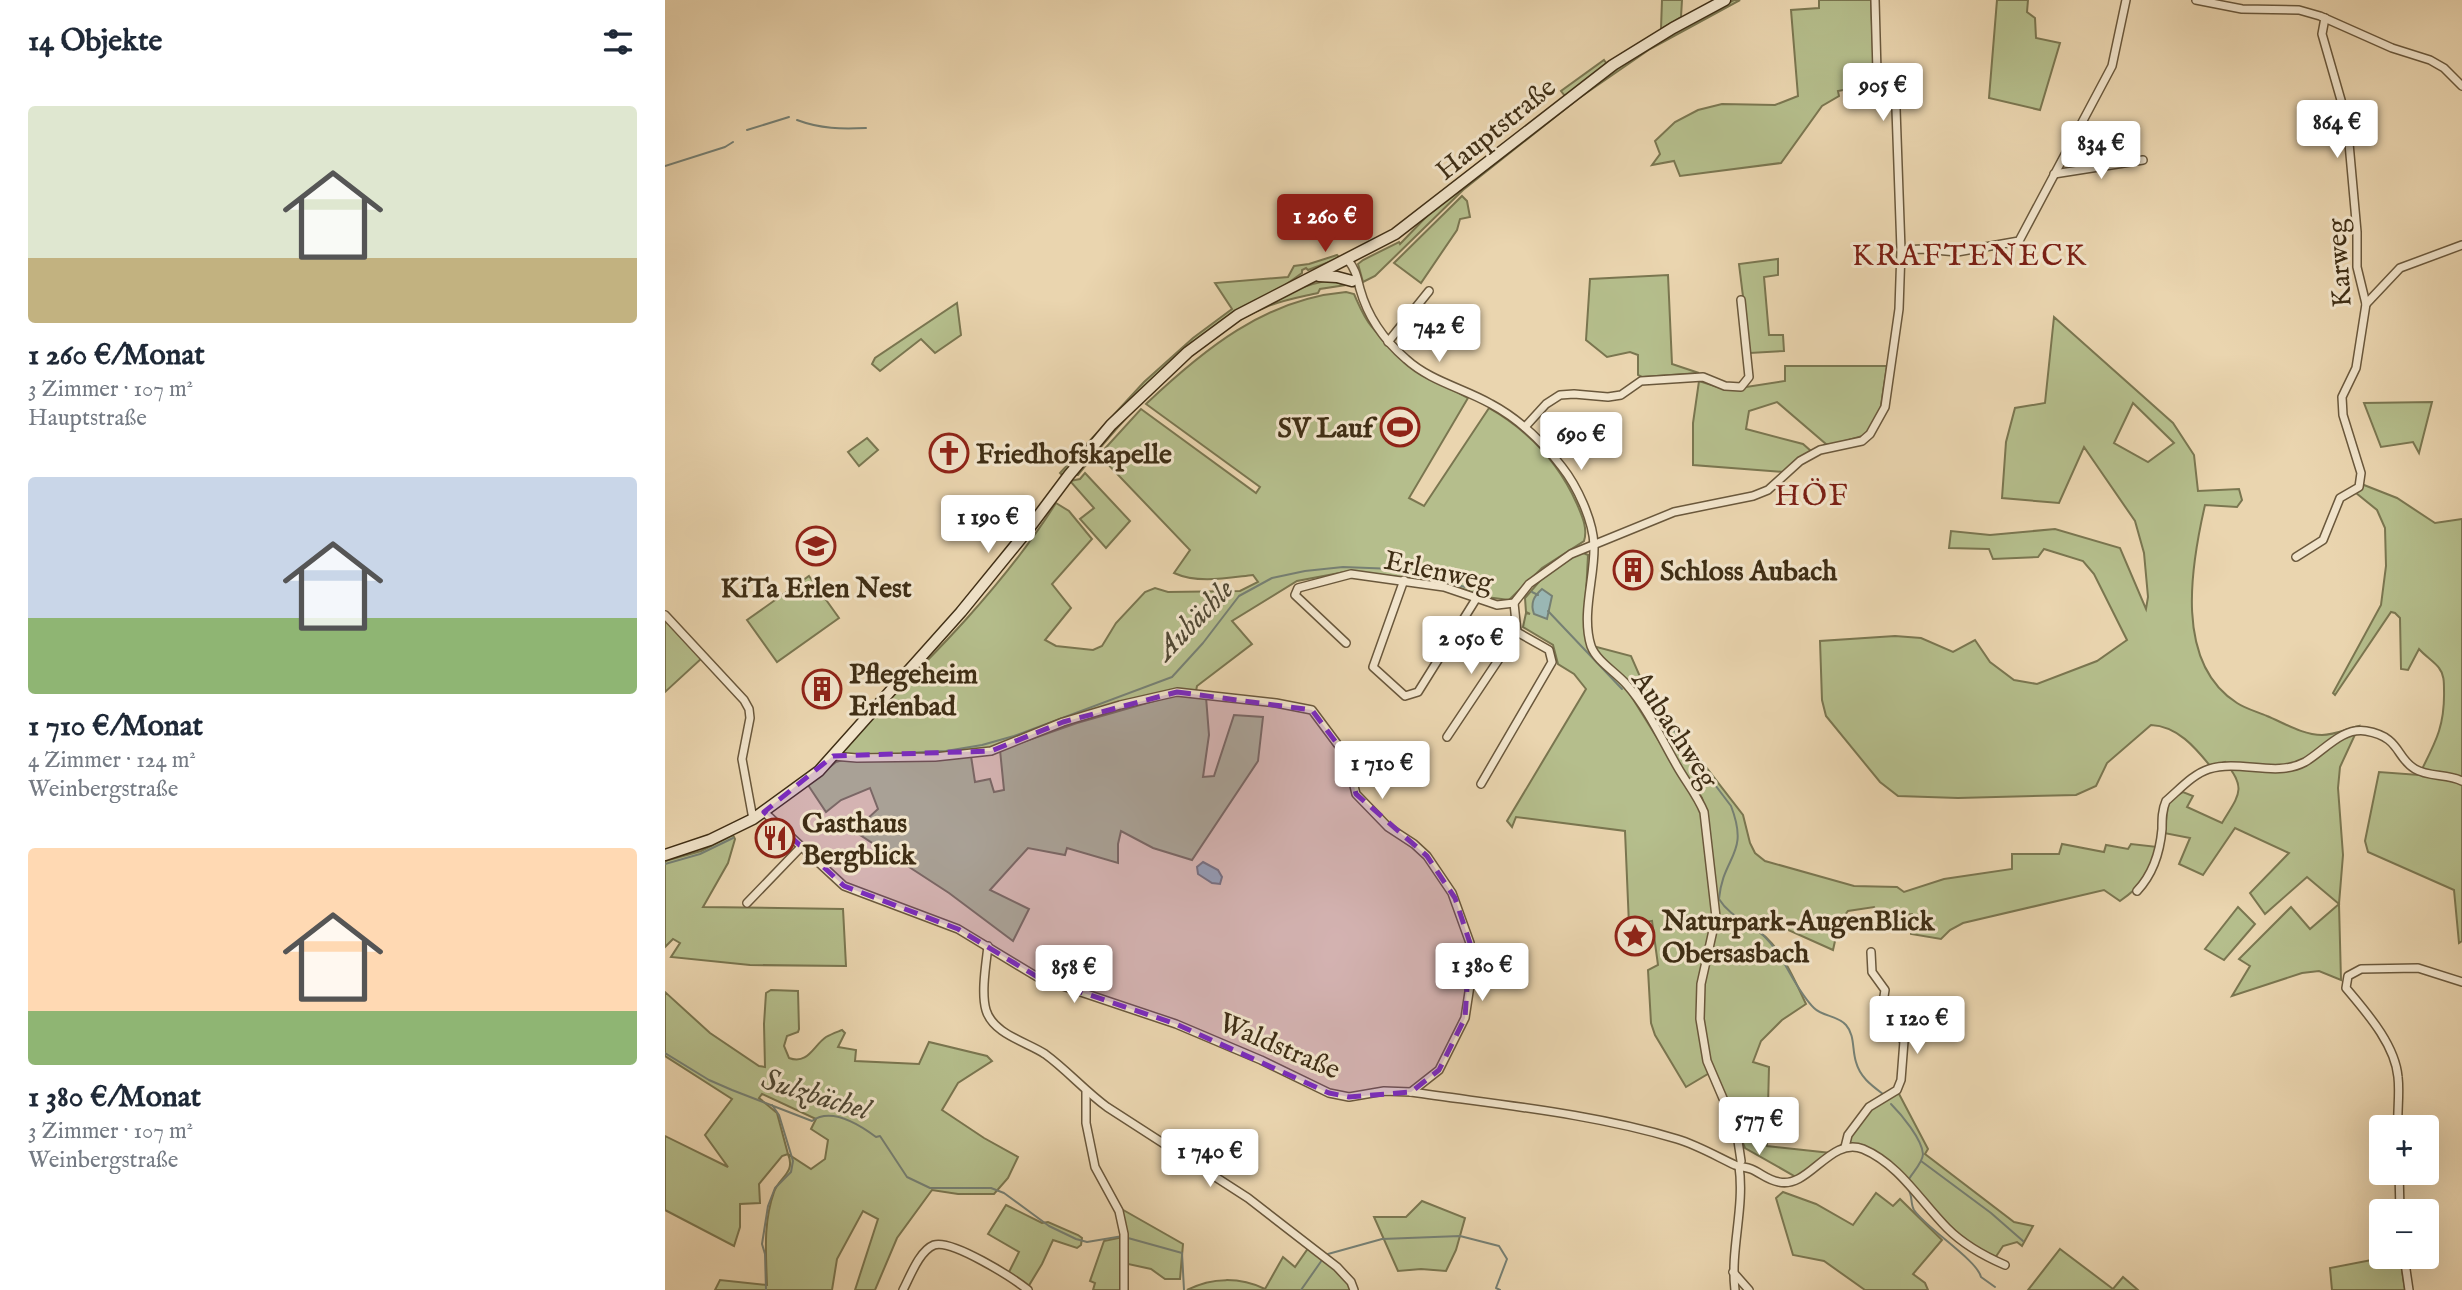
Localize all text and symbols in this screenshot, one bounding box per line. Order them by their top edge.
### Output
text: 14 Objekte [28,23,162,61]
icon: filters [599,23,637,61]
pin: 905 € [1834,64,1932,123]
street label: Hauptstraße [1429,71,1564,189]
text: 905 € [1859,71,1907,100]
pin: 864 € [2288,100,2386,160]
text: 864 € [2313,108,2361,137]
pin: 834 € [2052,122,2150,181]
text: 834 € [2077,129,2125,158]
icon: home [270,152,396,278]
pin: 1 260 € [1260,194,1390,254]
text: 1 260 € [1293,202,1357,231]
street label: Karweg [2320,216,2361,308]
district label: KRAFTENECK [1852,238,2088,276]
pin: 742 € [1390,304,1488,364]
text: 742 € [1413,312,1465,341]
text: 1 260 €/Monat [28,337,205,375]
text: 3 Zimmer · 107 m² [28,375,193,404]
text: Hauptstraße [28,404,147,433]
sports icon: SV Lauf [1379,406,1421,448]
place label: SV Lauf [1278,412,1378,447]
pin: 690 € [1532,412,1630,472]
text: 690 € [1556,420,1606,449]
church icon: Friedhofskapelle [928,432,970,474]
place label: Friedhofskapelle [976,438,1172,473]
district label: HÖF [1774,478,1850,516]
pin: 1 190 € [923,496,1053,555]
text: 1 190 € [957,503,1019,532]
icon: home [270,523,396,649]
school or university icon: KiTa Erlen Nest [795,525,837,567]
street label: Erlenweg [1381,544,1497,601]
building icon: Schloss Aubach [1612,549,1654,591]
place label: Schloss Aubach [1660,555,1838,590]
place label: KiTa Erlen Nest [720,572,912,607]
water label: Aubächle [1146,572,1243,671]
pin: 2 050 € [1406,616,1536,676]
text: 2 050 € [1438,624,1504,653]
place label: Pflegeheim Erlenbad [849,658,978,725]
street label: Aubachweg [1622,664,1725,796]
building icon: Pflegeheim Erlenbad [801,668,843,710]
text: 1 710 €/Monat [28,708,203,746]
pin: 1 710 € [1317,742,1447,801]
text: 4 Zimmer · 124 m² [28,746,196,775]
text: 1 710 € [1351,749,1413,778]
text: Weinbergstraße [28,775,178,804]
place label: Gasthaus Bergblick [802,807,917,874]
restaurant icon: Gasthaus Bergblick [754,817,796,859]
icon: home [270,894,396,1020]
place label: Naturpark-AugenBlick Obersasbach [1661,905,1935,972]
place icon: Naturpark-AugenBlick Obersasbach [1614,915,1656,957]
pin: 1 380 € [1417,944,1547,1003]
pin: 858 € [1025,946,1123,1005]
text: 1 380 € [1452,951,1513,980]
text: 858 € [1052,953,1096,982]
pin: 1 120 € [1852,996,1982,1056]
text: 1 120 € [1886,1004,1948,1033]
street label: Waldstraße [1213,1006,1345,1089]
water label: Sulzbächel [757,1061,877,1131]
text: 1 380 €/Monat [28,1079,201,1117]
pin: 577 € [1710,1098,1808,1157]
text: 577 € [1735,1105,1783,1134]
map controls [2369,1115,2439,1269]
button: + [2369,1115,2439,1185]
text: 3 Zimmer · 107 m² [28,1117,193,1146]
pin: 1 740 € [1145,1130,1275,1189]
text: 1 740 € [1177,1137,1243,1166]
text: Weinbergstraße [28,1146,178,1175]
button: − [2369,1199,2439,1269]

